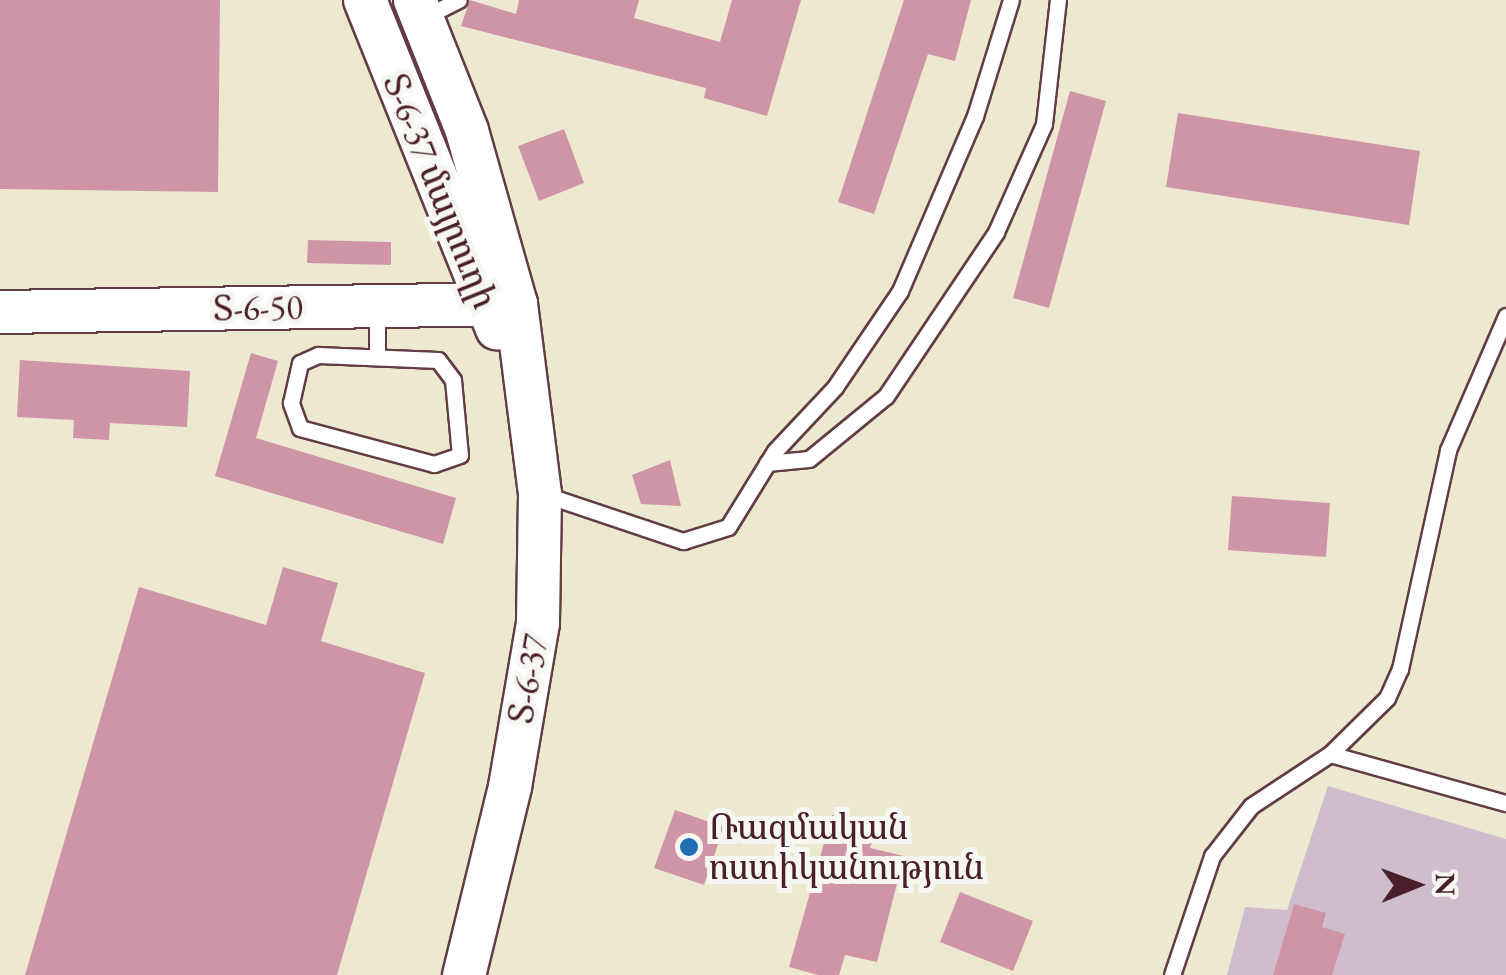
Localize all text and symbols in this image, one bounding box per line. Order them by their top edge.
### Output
street label: Տ-6-37 մայրուղի [374,68,506,314]
street label: Տ-6-50 [213,286,303,330]
street label: Տ-6-37 [500,631,556,727]
place label: Ռազմական ոստիկանություն [709,806,984,888]
north arrow [1366,835,1466,935]
marker: Ռազմական ոստիկանություն [678,836,700,858]
text: N [1428,873,1464,896]

